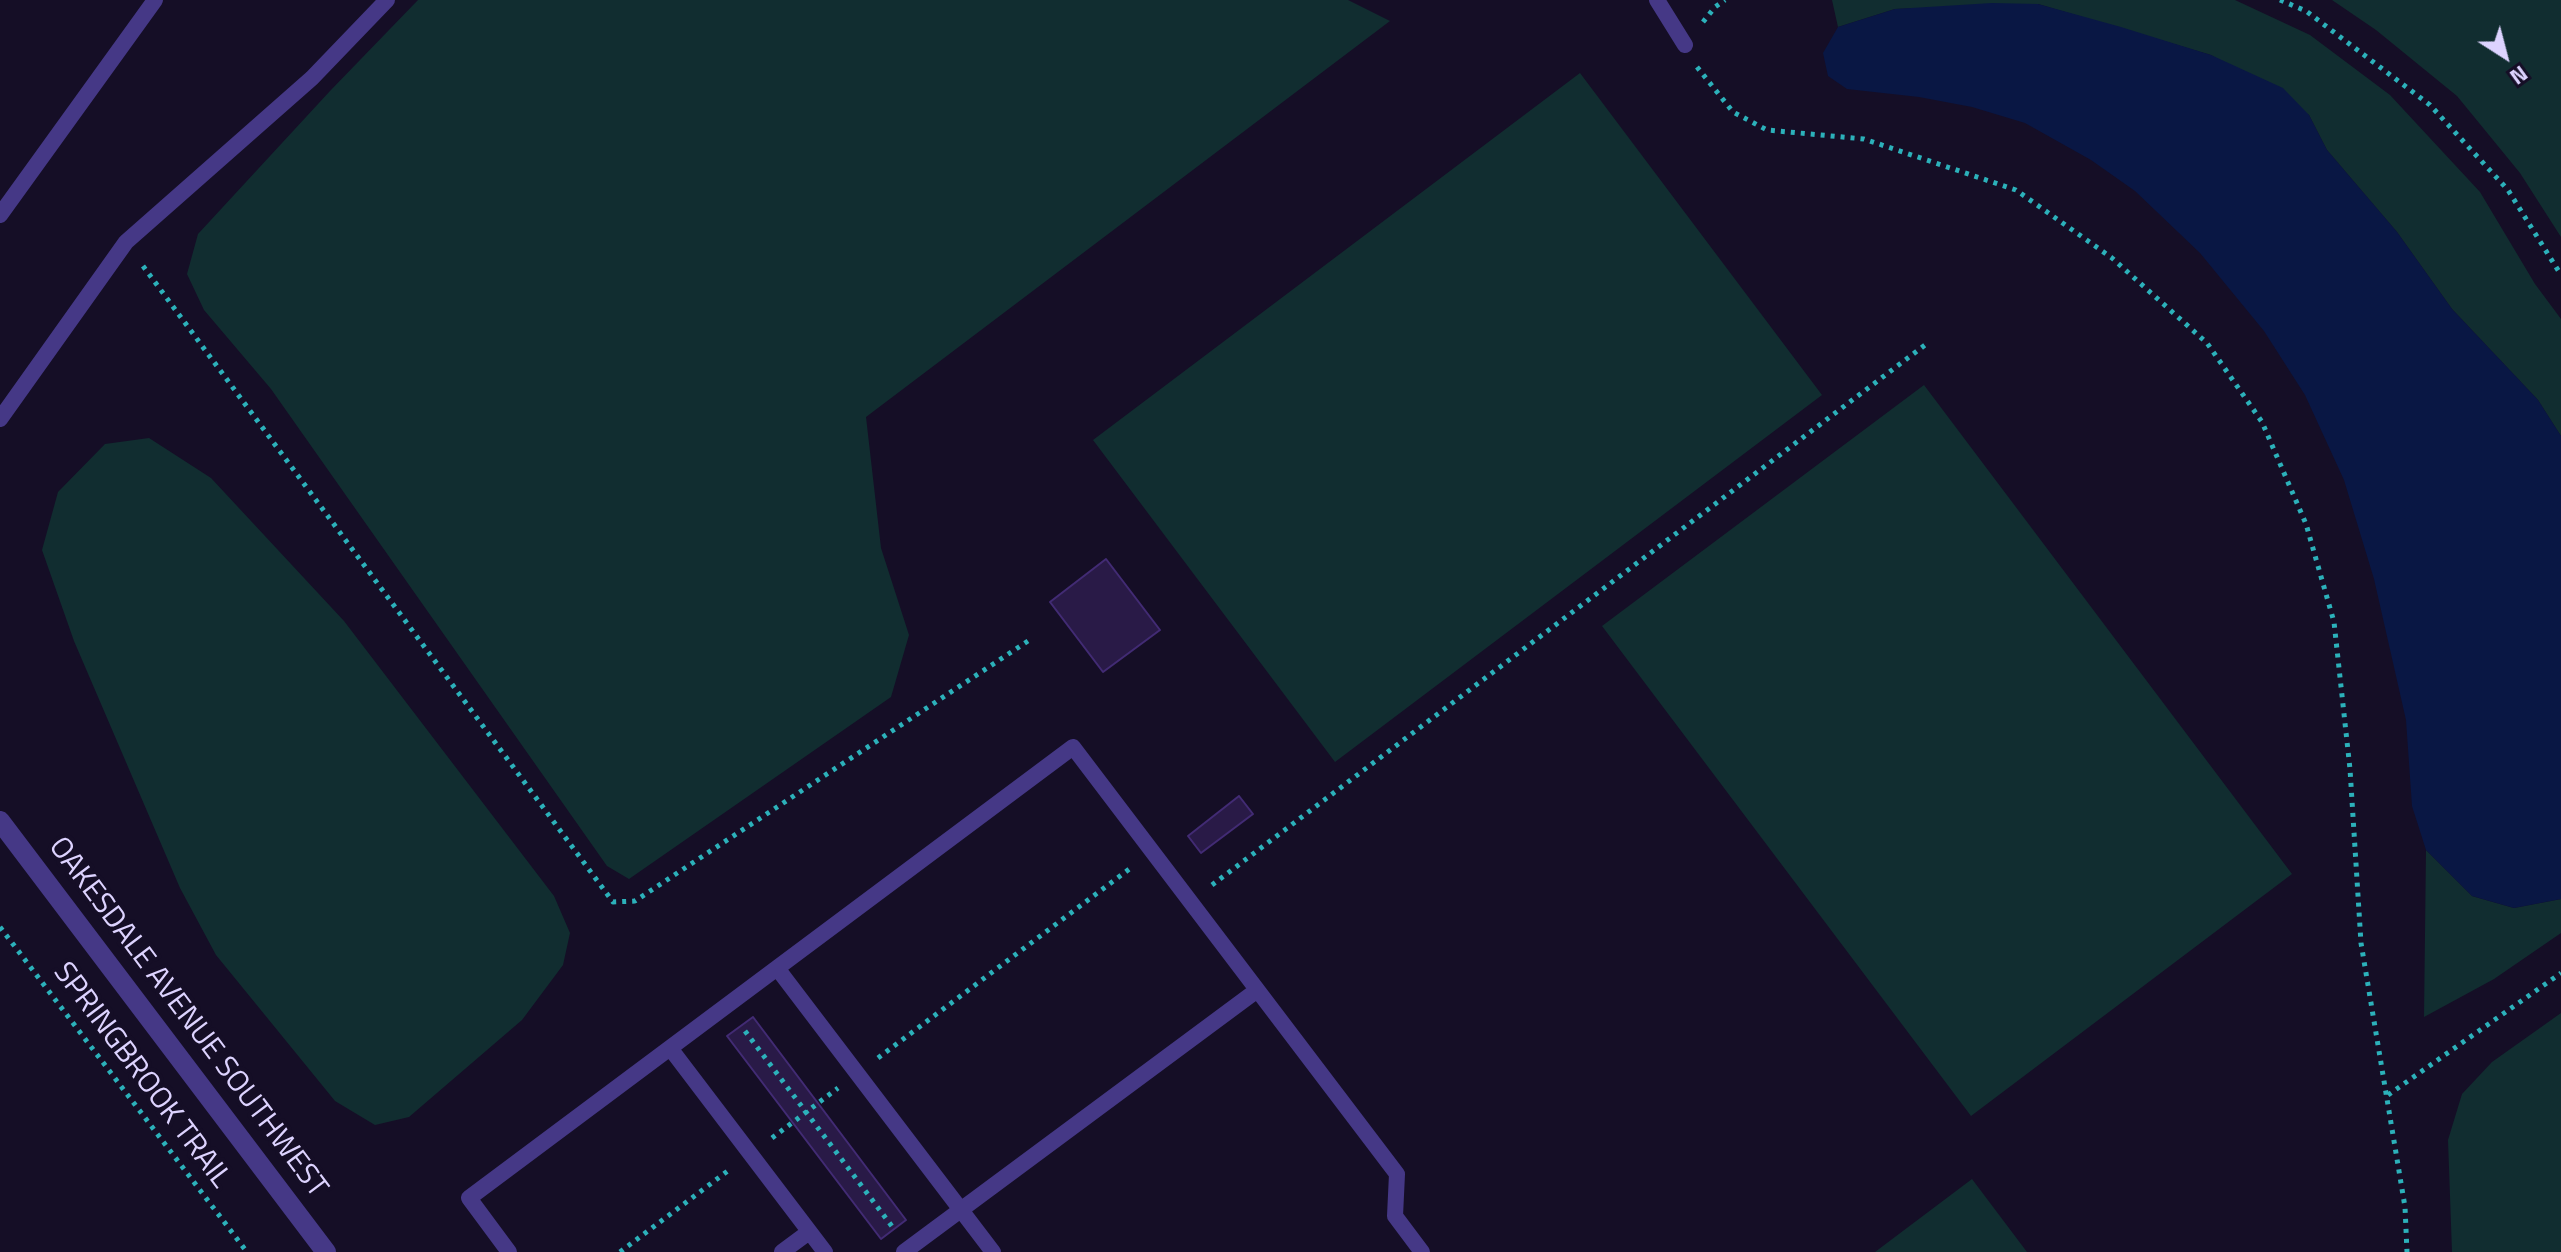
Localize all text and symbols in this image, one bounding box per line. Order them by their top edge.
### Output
north arrow [2465,16,2545,96]
text: N [2503,57,2535,94]
street label: OAKESDALE AVENUE SOUTHWEST [40,831,334,1205]
street label: SPRINGBROOK TRAIL [45,956,237,1196]

